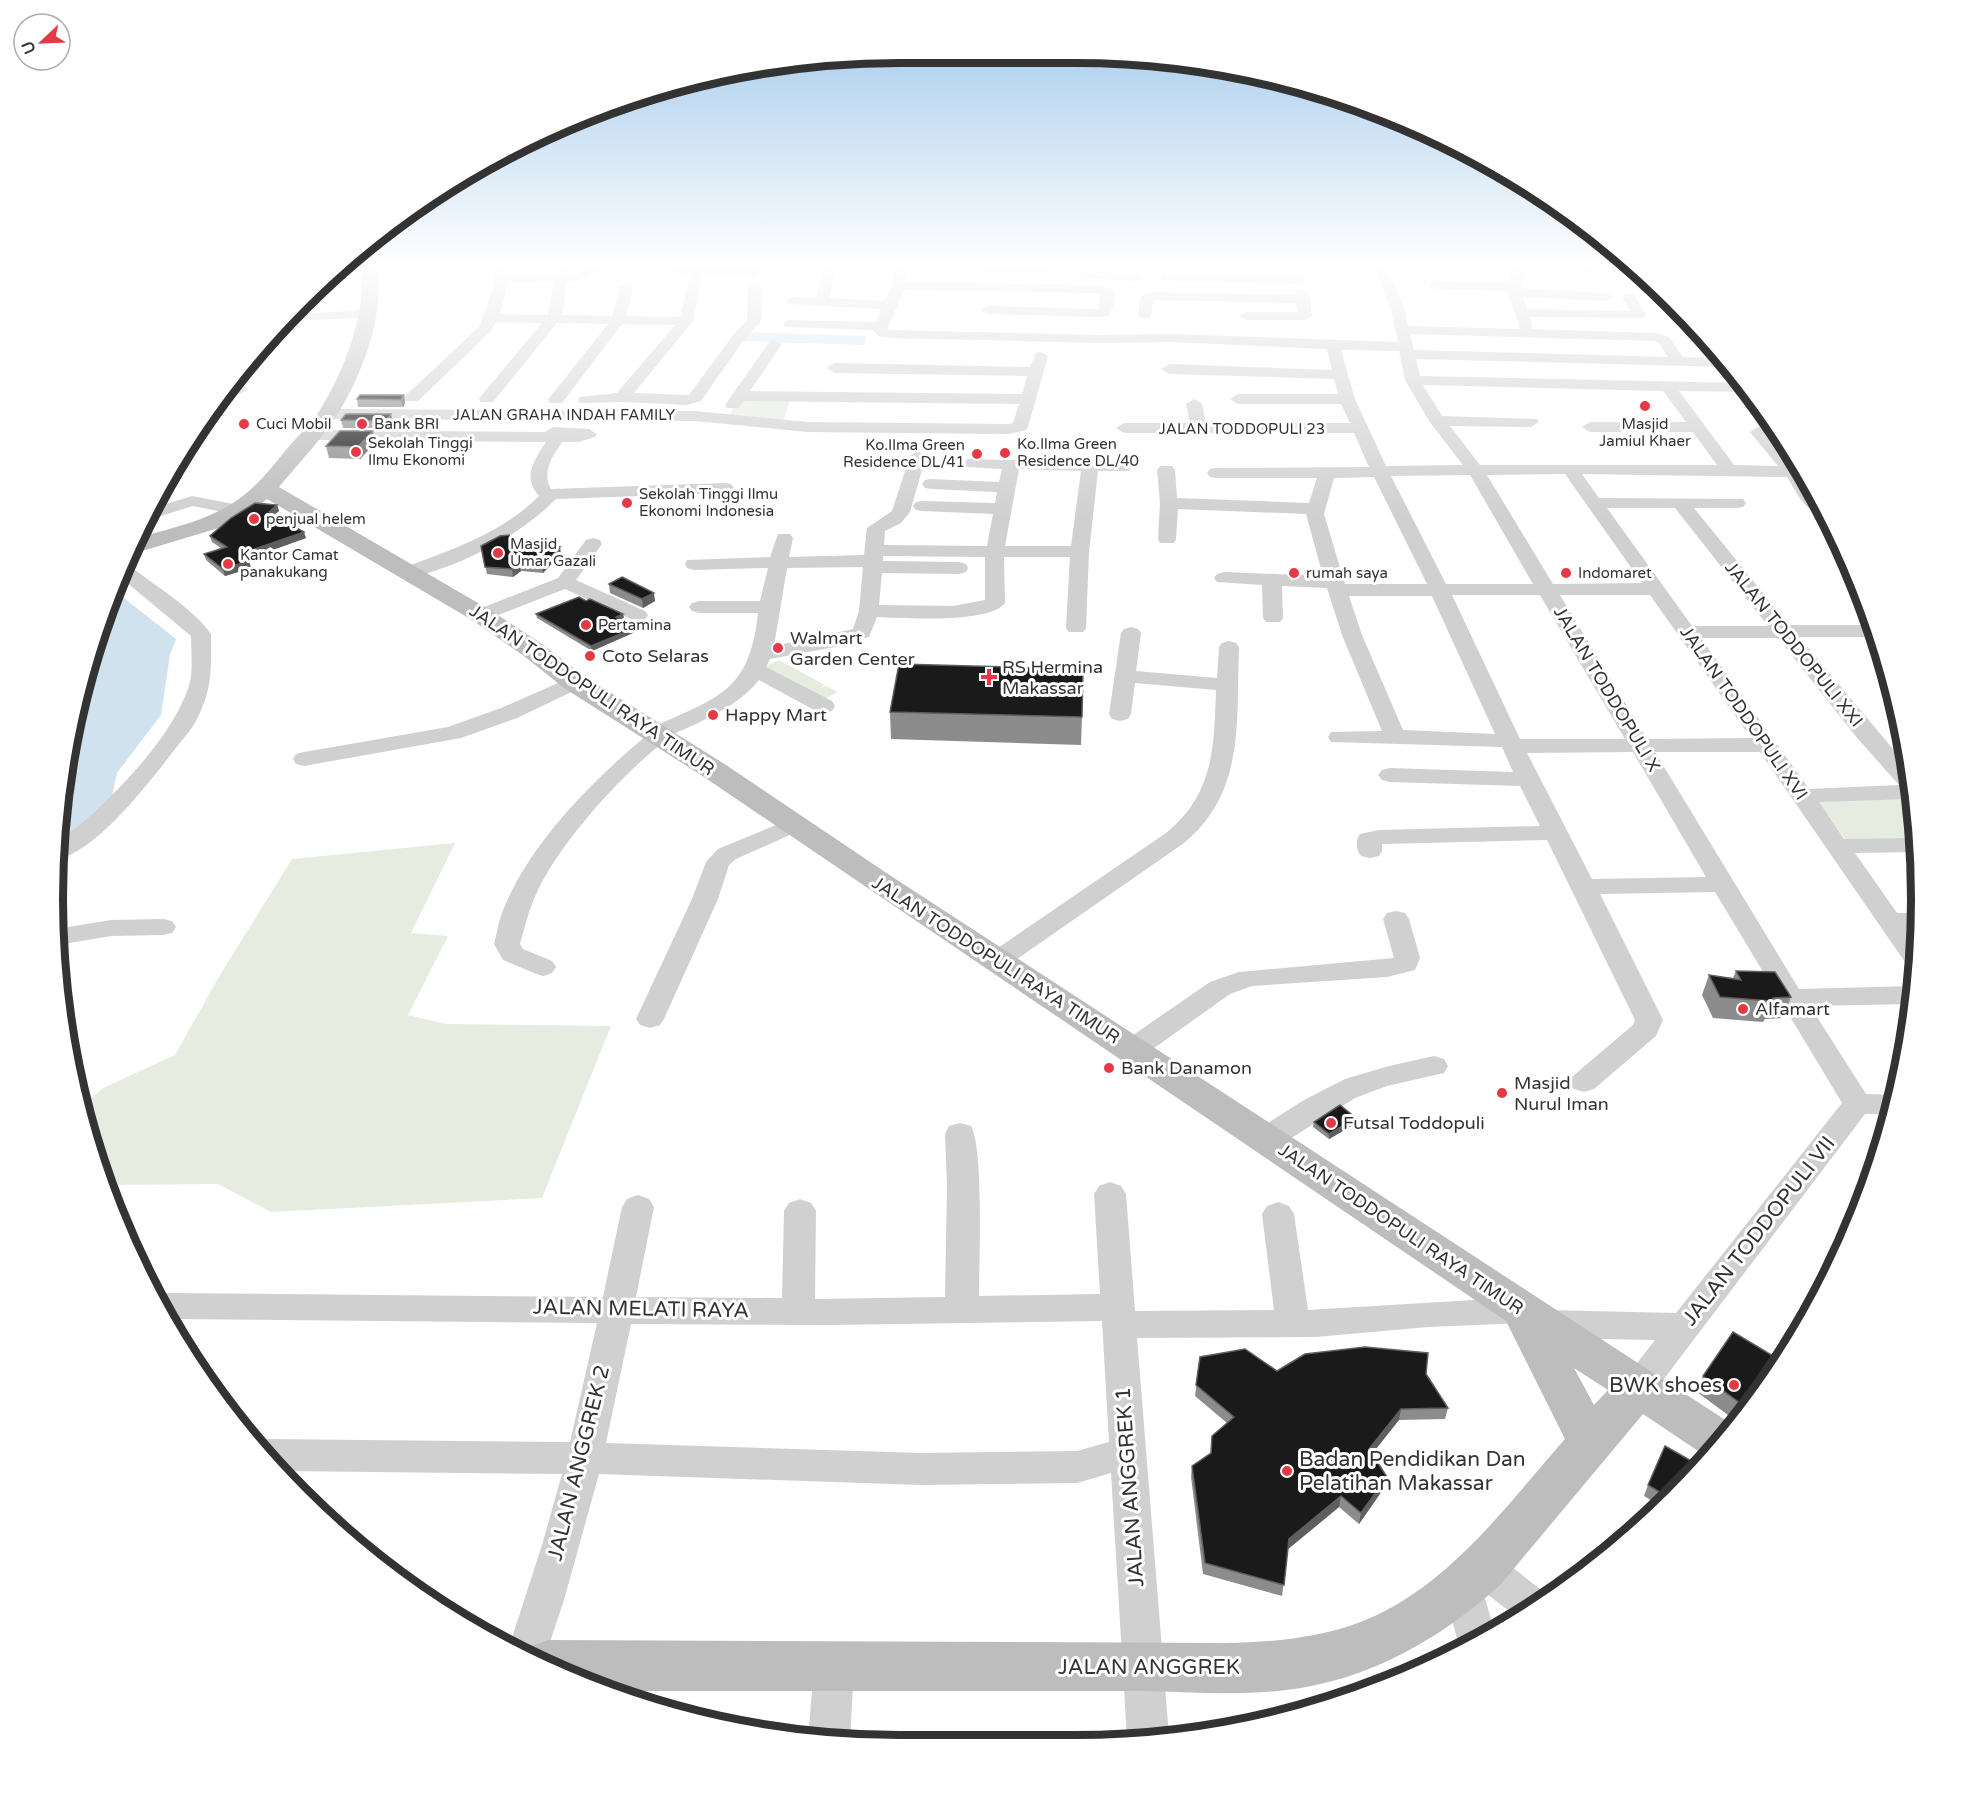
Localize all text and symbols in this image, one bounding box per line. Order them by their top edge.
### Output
north arrow [12,12,72,72]
text: U [18,38,41,57]
marker: Masjid Jamiul Khaer [1638,399,1652,413]
street label: JALAN GRAHA INDAH FAMILY [453,406,676,424]
place label: Cuci Mobil [256,415,331,433]
place label: Bank BRI [374,415,439,433]
place label: Masjid Jamiul Khaer [1599,415,1691,450]
marker: Cuci Mobil [237,417,251,431]
marker: Bank BRI [355,417,369,431]
street label: JALAN TODDOPULI 23 [1159,420,1325,438]
place label: Sekolah Tinggi Ilmu Ekonomi [368,434,473,469]
place label: Ko.Ilma Green Residence DL/40 [1017,435,1139,470]
place label: Ko.Ilma Green Residence DL/41 [843,436,965,471]
marker: Sekolah Tinggi Ilmu Ekonomi [349,445,363,459]
marker: Ko.Ilma Green Residence DL/40 [998,446,1012,460]
marker: Ko.Ilma Green Residence DL/41 [970,447,984,461]
place label: Sekolah Tinggi Ilmu Ekonomi Indonesia [639,485,778,520]
marker: Sekolah Tinggi Ilmu Ekonomi Indonesia [620,496,634,510]
place label: penjual helem [266,510,366,528]
marker: penjual helem [247,512,261,526]
place label: Masjid Umar Gazali [510,535,596,570]
place label: Kantor Camat panakukang [240,546,339,581]
marker: Masjid Umar Gazali [491,546,505,560]
marker: Kantor Camat panakukang [221,557,235,571]
street label: JALAN TODDOPULI XXI [1720,557,1868,731]
place label: rumah saya [1306,564,1388,582]
place label: Indomaret [1578,564,1652,582]
marker: rumah saya [1287,566,1301,580]
marker: Indomaret [1559,566,1573,580]
street label: JALAN TODDOPULI RAYA TIMUR [465,600,719,780]
street label: JALAN TODDOPULI X [1549,602,1665,776]
place label: Pertamina [598,616,671,634]
marker: Pertamina [579,618,593,632]
street label: JALAN TODDOPULI XVI [1676,622,1812,804]
place label: Walmart Garden Center [790,627,915,670]
marker: Walmart Garden Center [771,641,785,655]
place label: Coto Selaras [602,645,709,667]
marker: Coto Selaras [583,649,597,663]
place label: RS Hermina Makassar [1002,656,1103,699]
marker: RS Hermina Makassar [980,668,998,686]
place label: Happy Mart [725,704,827,726]
marker: Happy Mart [706,708,720,722]
street label: JALAN TODDOPULI RAYA TIMUR [868,872,1124,1048]
place label: Alfamart [1755,998,1830,1020]
marker: Alfamart [1736,1002,1750,1016]
place label: Bank Danamon [1121,1057,1252,1079]
marker: Bank Danamon [1102,1061,1116,1075]
place label: Masjid Nurul Iman [1514,1072,1609,1115]
marker: Masjid Nurul Iman [1495,1086,1509,1100]
place label: Futsal Toddopuli [1343,1112,1485,1134]
marker: Futsal Toddopuli [1324,1116,1338,1130]
street label: JALAN TODDOPULI VII [1677,1131,1841,1331]
street label: JALAN TODDOPULI RAYA TIMUR [1274,1139,1528,1319]
street label: JALAN MELATI RAYA [533,1295,749,1323]
street label: JALAN ANGGREK 2 [543,1363,615,1563]
place label: BWK shoes [1609,1373,1722,1398]
marker: BWK shoes [1727,1378,1741,1392]
street label: JALAN ANGGREK 1 [1111,1386,1149,1588]
place label: Badan Pendidikan Dan Pelatihan Makassar [1299,1447,1526,1496]
marker: Badan Pendidikan Dan Pelatihan Makassar [1280,1464,1294,1478]
street label: JALAN ANGGREK [1058,1655,1240,1680]

